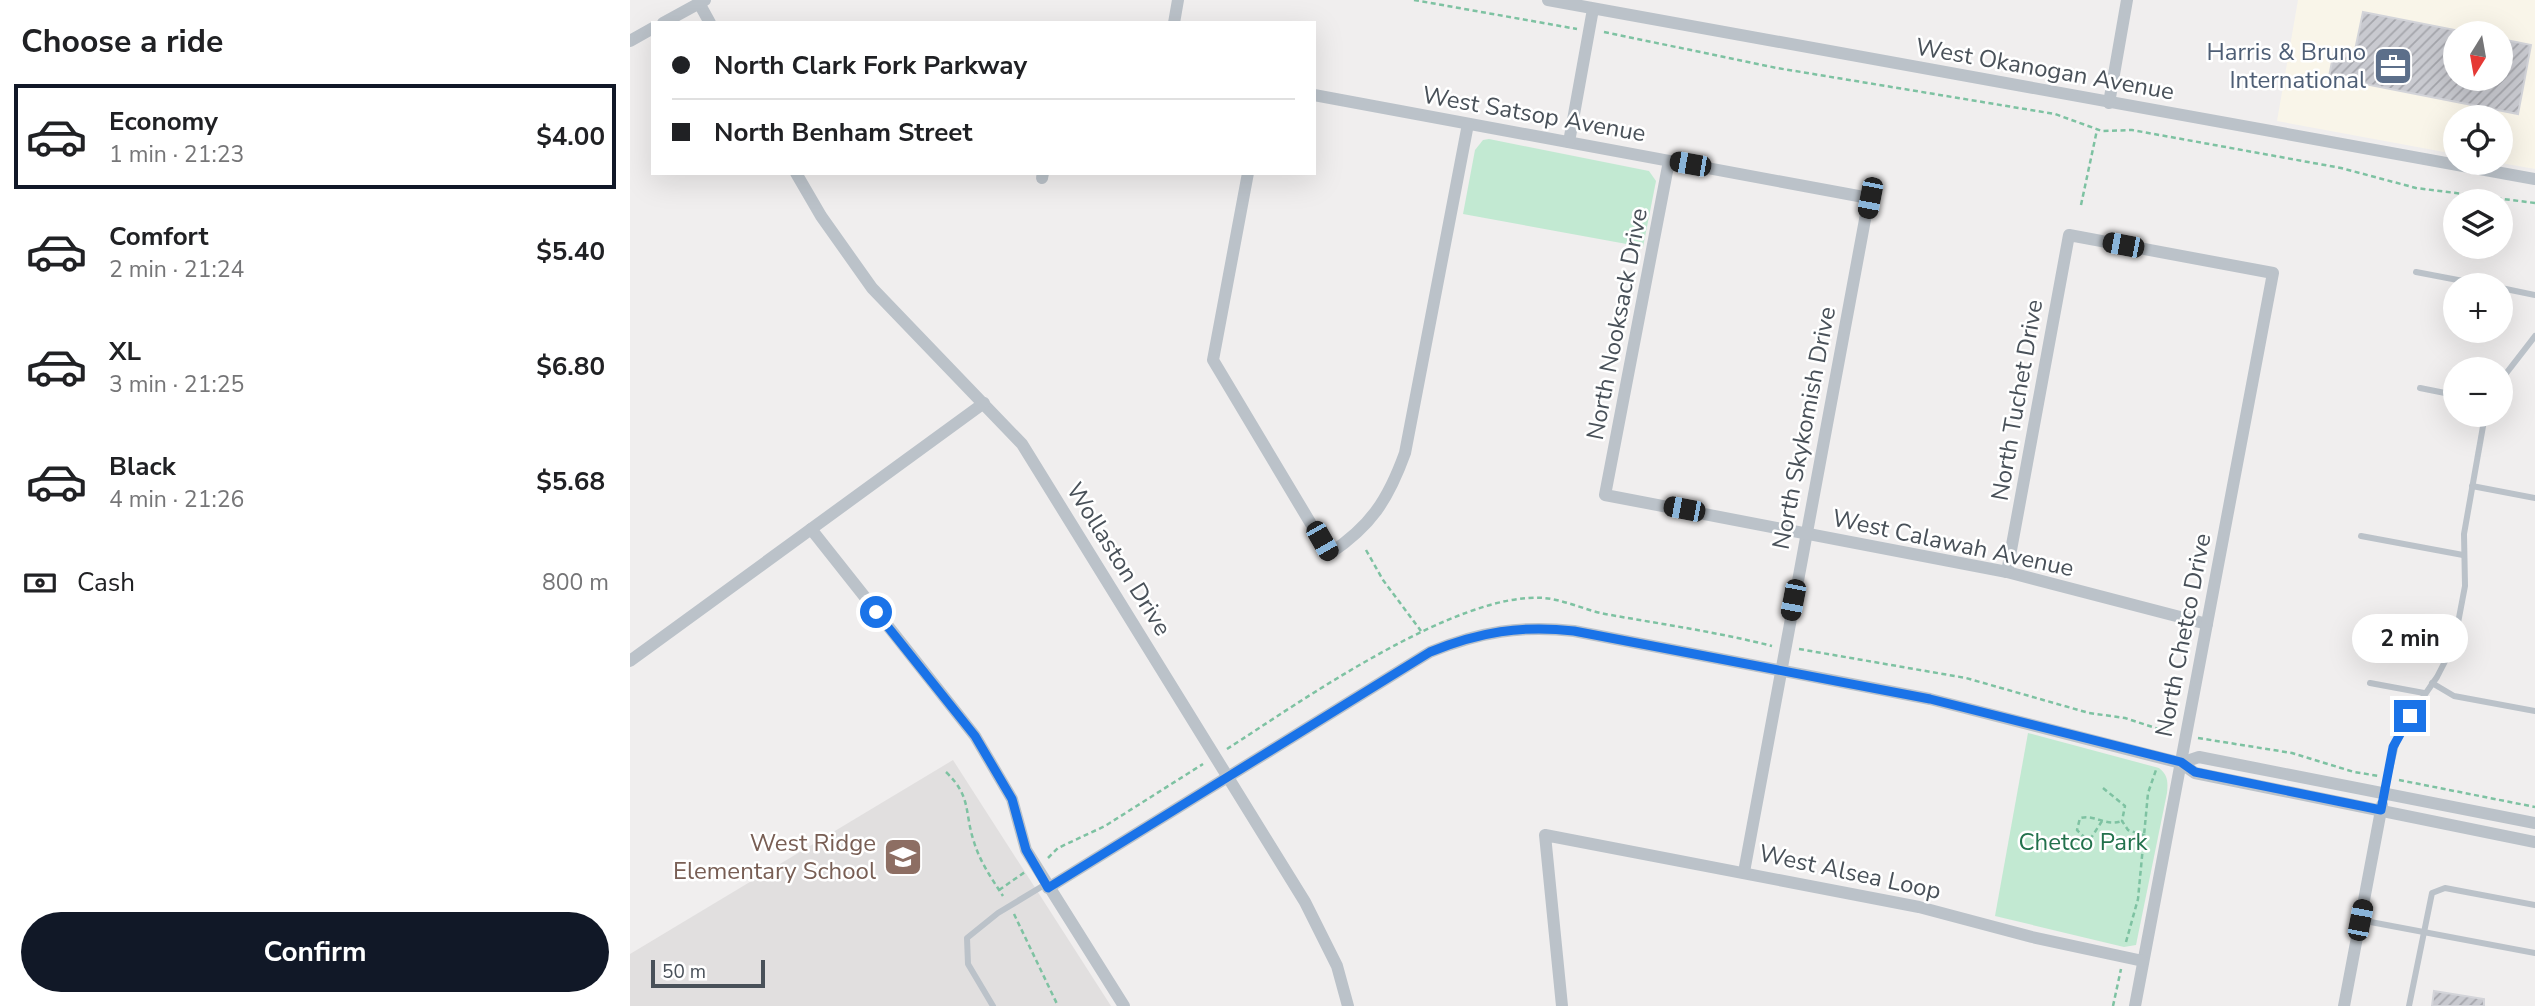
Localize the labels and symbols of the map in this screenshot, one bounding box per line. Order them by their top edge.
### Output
north arrow [2443,21,2513,91]
street label: West Okanogan Avenue [1913,30,2177,108]
place label: Harris & Bruno International [2206,36,2366,96]
office icon: Harris & Bruno International [2372,45,2414,87]
street label: West Satsop Avenue [1420,79,1648,149]
car [1668,150,1713,178]
car [1856,175,1885,221]
street label: North Nooksack Drive [1579,205,1655,443]
car [2101,231,2146,259]
street label: North Tuchet Drive [1984,297,2050,503]
street label: North Skykomish Drive [1765,304,1843,552]
street label: Wollaston Drive [1059,476,1179,642]
car [1662,495,1707,523]
street label: West Calawah Avenue [1829,502,2077,584]
car [1303,518,1342,564]
street label: North Chetco Drive [2148,531,2218,739]
car [1779,577,1808,623]
route start [860,596,892,628]
callout: 2 min [2352,614,2468,664]
route end [2394,700,2426,732]
park label: Chetco Park [2018,826,2149,858]
place label: West Ridge Elementary School [673,827,876,887]
school or university icon: West Ridge Elementary School [882,836,924,878]
street label: West Alsea Loop [1756,837,1944,907]
car [2346,897,2375,943]
scale bar [651,957,765,989]

